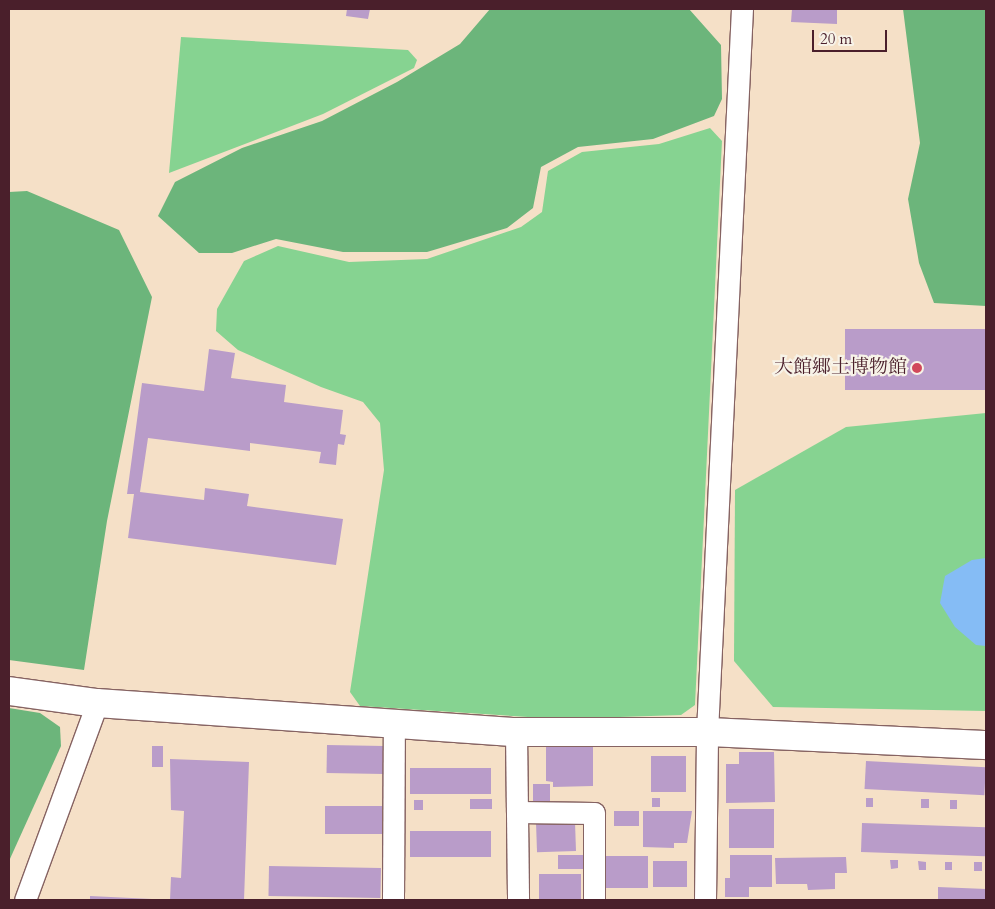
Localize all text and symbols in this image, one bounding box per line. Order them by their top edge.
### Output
scale bar [815,20,890,52]
text: 20 m [820,29,852,49]
place label: 大館郷土博物館 [774,357,907,379]
marker: 大館郷土博物館 [911,362,923,374]

